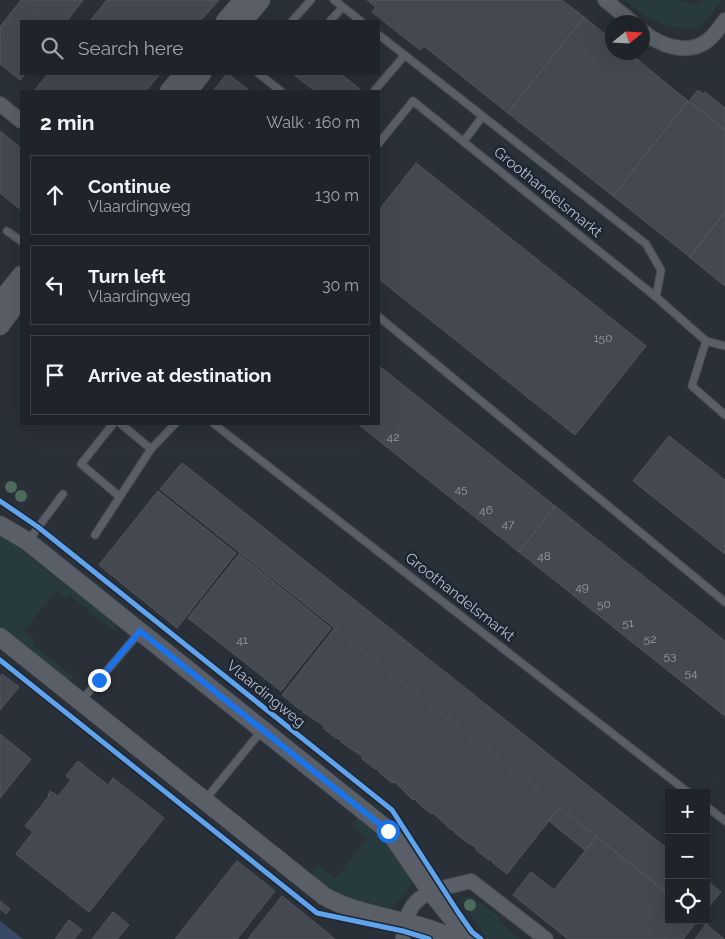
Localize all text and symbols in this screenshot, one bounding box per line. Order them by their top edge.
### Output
north arrow [605,15,650,60]
search box [20,20,380,75]
icon: search [38,34,66,62]
text: Search here [78,37,184,59]
text: 2 min [40,110,94,135]
text: Walk · 160 m [266,113,360,132]
street label: Groothandelsmarkt [490,143,606,241]
text: Continue [88,175,171,197]
icon: ahead [41,181,69,209]
text: 130 m [315,186,359,205]
text: Vlaardingweg [88,197,191,216]
text: Turn left [88,265,165,287]
icon: left [41,271,69,299]
text: 30 m [322,276,359,295]
text: Vlaardingweg [88,287,191,306]
house number: 150 [593,331,613,345]
icon: arrive [41,361,69,389]
text: Arrive at destination [88,364,272,386]
house number: 42 [387,430,399,444]
house number: 45 [454,482,468,496]
house number: 46 [479,503,493,517]
house number: 47 [502,517,515,531]
street label: Groothandelsmarkt [402,549,518,645]
house number: 48 [537,549,551,563]
house number: 49 [575,580,589,594]
house number: 50 [597,597,611,611]
house number: 51 [622,616,634,630]
house number: 52 [644,632,656,646]
house number: 41 [236,633,248,647]
house number: 53 [664,649,676,663]
street label: Vlaardingweg [223,657,309,731]
house number: 54 [684,666,698,680]
route end [88,669,111,692]
map controls [665,789,710,924]
button: + [665,789,710,834]
route start [377,820,400,843]
button: − [665,834,710,879]
button: locate [665,879,710,924]

